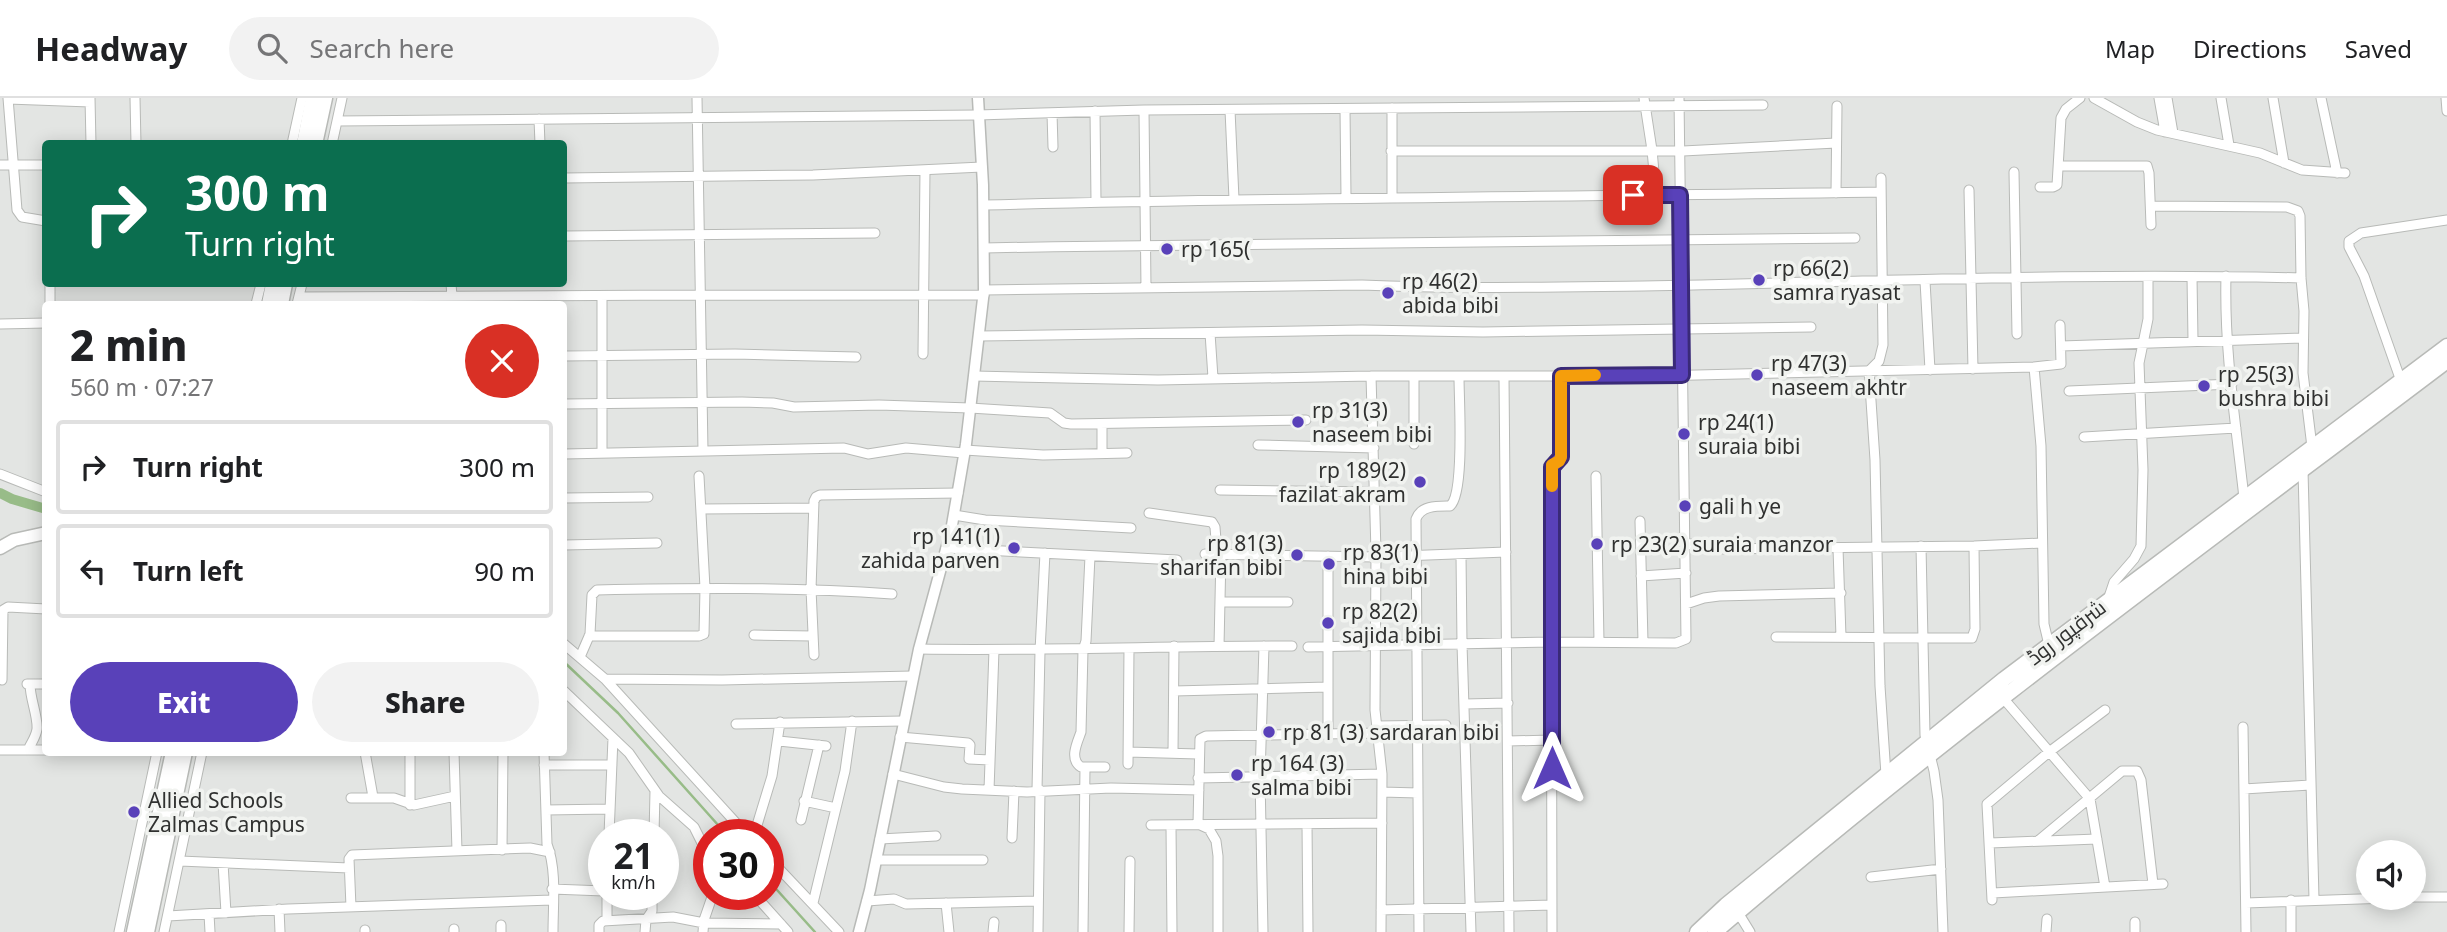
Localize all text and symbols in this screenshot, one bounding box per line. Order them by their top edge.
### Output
search box [229,17,719,80]
text: Headway [35,26,187,71]
icon: search [253,29,291,67]
text: Search here [309,30,454,66]
text: Map [2105,32,2155,65]
text: Directions [2193,32,2307,65]
text: Saved [2345,32,2412,65]
text: 300 m [185,159,330,225]
pin [1603,165,1663,225]
icon: right [70,168,161,259]
icon: arrive [1614,176,1652,214]
text: Turn right [185,222,335,265]
place label: rp 165( [1181,235,1250,263]
marker: rp 165( [1159,241,1175,257]
place label: rp 66(2) samra ryasat [1773,254,1901,306]
place label: rp 46(2) abida bibi [1402,267,1499,319]
marker: rp 66(2) samra ryasat [1751,272,1767,288]
marker: rp 46(2) abida bibi [1380,285,1396,301]
text: 2 min [70,316,187,373]
button: close [465,324,539,398]
place label: rp 47(3) naseem akhtr [1771,349,1907,401]
place label: rp 25(3) bushra bibi [2218,360,2329,412]
marker: rp 47(3) naseem akhtr [1749,367,1765,383]
text: 560 m · 07:27 [70,371,214,403]
marker: rp 25(3) bushra bibi [2196,378,2212,394]
place label: rp 31(3) naseem bibi [1312,396,1432,448]
place label: rp 24(1) suraia bibi [1698,408,1800,460]
marker: rp 31(3) naseem bibi [1290,414,1306,430]
marker: rp 24(1) suraia bibi [1676,426,1692,442]
icon: right [74,448,112,486]
text: Turn right [133,449,263,485]
text: 300 m [459,449,535,485]
place label: rp 189(2) fazilat akram [1279,456,1406,508]
marker: rp 189(2) fazilat akram [1412,474,1428,490]
place label: gali h ye [1699,492,1781,520]
marker: gali h ye [1677,498,1693,514]
place label: rp 141(1) zahida parven [861,522,1000,574]
place label: rp 81(3) sharifan bibi [1160,529,1283,581]
place label: rp 23(2) suraia manzor [1611,530,1834,558]
marker: rp 23(2) suraia manzor [1589,536,1605,552]
place label: rp 83(1) hina bibi [1343,538,1428,590]
marker: rp 141(1) zahida parven [1006,540,1022,556]
marker: rp 81(3) sharifan bibi [1289,547,1305,563]
icon: left [74,552,112,590]
text: Turn left [133,553,244,589]
text: 90 m [474,553,535,589]
marker: rp 83(1) hina bibi [1321,556,1337,572]
street label: شرقپور روڈ [2021,593,2111,671]
place label: rp 82(2) sajida bibi [1342,597,1442,649]
marker: rp 82(2) sajida bibi [1320,615,1336,631]
button: Exit [70,662,298,742]
button: Share [312,662,539,742]
place label: rp 81 (3) sardaran bibi [1283,718,1500,746]
marker: rp 81 (3) sardaran bibi [1261,724,1277,740]
position arrow [1515,731,1589,805]
place label: rp 164 (3) salma bibi [1251,749,1352,801]
marker: rp 164 (3) salma bibi [1229,767,1245,783]
place label: Allied Schools Zalmas Campus [148,786,305,838]
marker: Allied Schools Zalmas Campus [126,804,142,820]
speed limit sign: 30 [693,819,784,910]
text: 21 [613,832,654,879]
map controls [2356,840,2426,910]
button: sound [2356,840,2426,910]
text: km/h [611,870,656,894]

